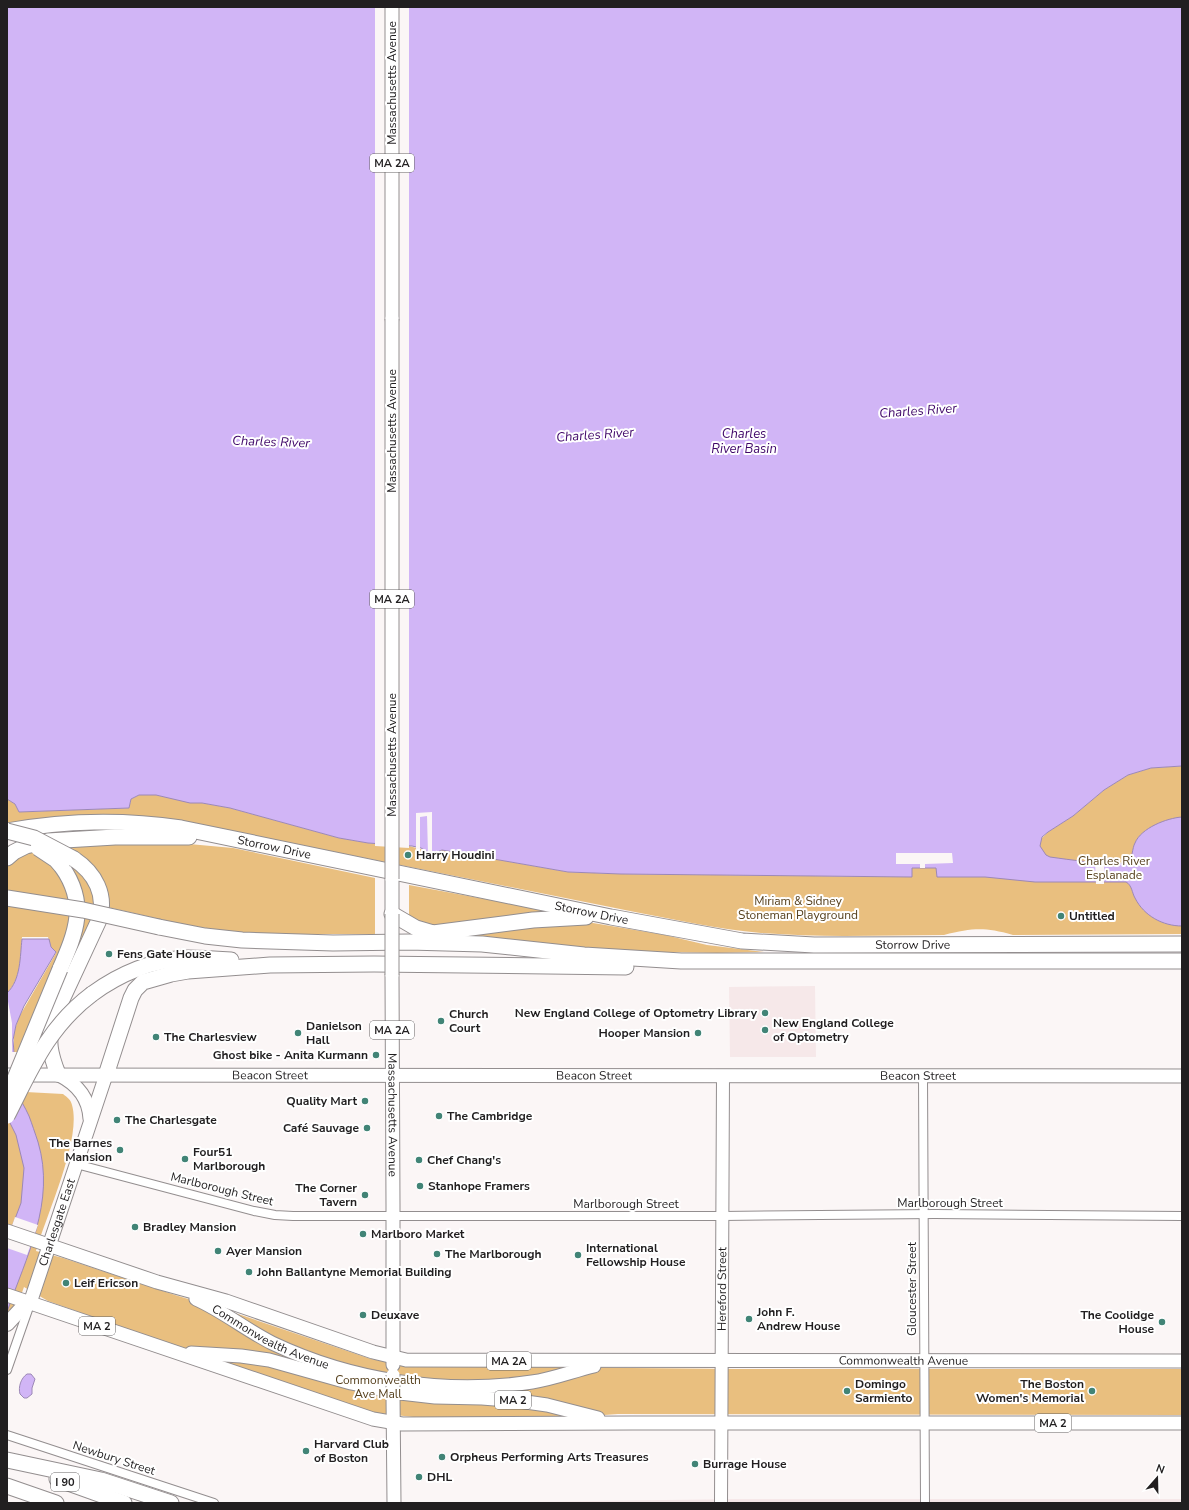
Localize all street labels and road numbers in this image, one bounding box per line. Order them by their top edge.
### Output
street label: Massachusetts Avenue [384,21,400,145]
road number: MA 2A [370,154,414,172]
street label: Massachusetts Avenue [384,369,400,493]
road number: MA 2A [370,590,414,608]
street label: Massachusetts Avenue [384,693,400,817]
street label: Storrow Drive [236,832,313,863]
street label: Storrow Drive [553,898,630,928]
street label: Storrow Drive [875,937,950,953]
road number: MA 2A [370,1021,414,1039]
street label: Massachusetts Avenue [384,1053,401,1177]
street label: Beacon Street [232,1067,309,1083]
street label: Beacon Street [556,1067,633,1084]
street label: Beacon Street [880,1068,957,1084]
street label: Marlborough Street [169,1168,276,1210]
street label: Charlesgate East [35,1176,79,1268]
street label: Marlborough Street [897,1195,1004,1211]
street label: Marlborough Street [573,1196,680,1212]
street label: Gloucester Street [904,1241,920,1336]
street label: Hereford Street [714,1246,730,1331]
street label: Commonwealth Avenue [209,1301,331,1373]
road number: MA 2 [79,1317,115,1335]
road number: MA 2A [487,1352,531,1370]
street label: Commonwealth Avenue [839,1353,968,1369]
road number: MA 2 [495,1391,531,1409]
road number: MA 2 [1035,1414,1071,1432]
street label: Newbury Street [71,1437,158,1479]
road number: I 90 [51,1473,79,1491]

